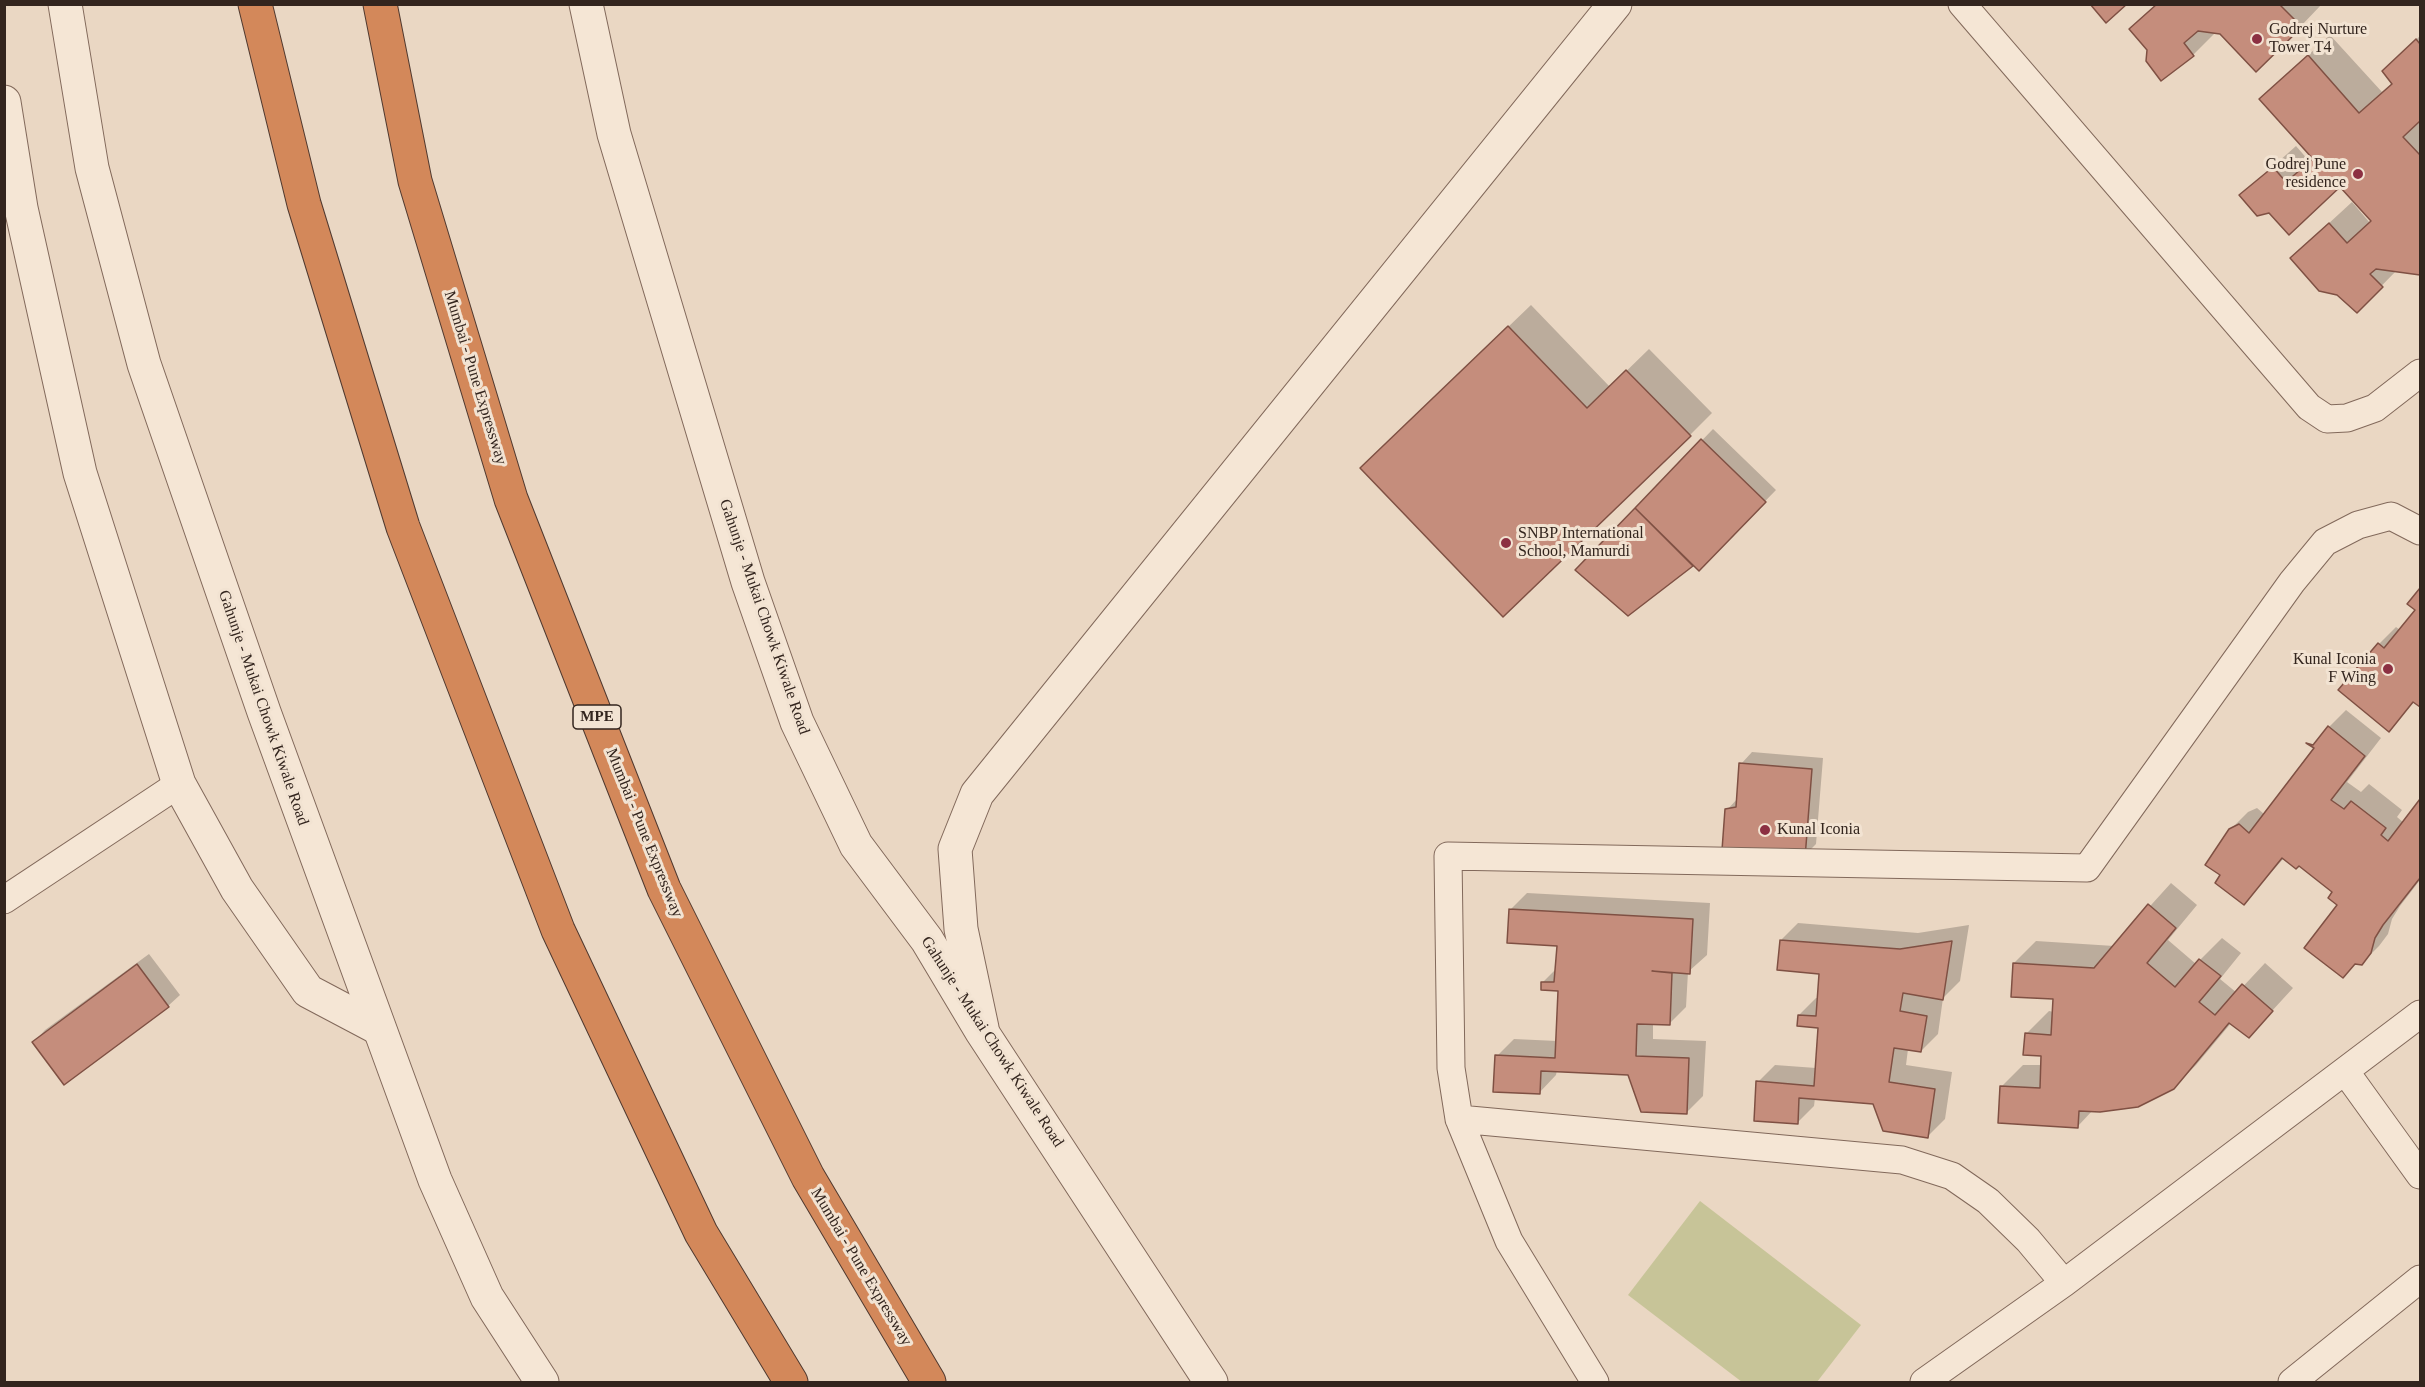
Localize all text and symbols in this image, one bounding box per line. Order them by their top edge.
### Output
place label: Godrej Nurture Tower T4 [2269,20,2367,58]
marker: Godrej Nurture Tower T4 [2250,32,2264,46]
place label: Godrej Pune residence [2266,155,2346,193]
marker: Godrej Pune residence [2351,167,2365,181]
street label: Mumbai - Pune Expressway [439,289,511,467]
street label: Gahunje - Mukai Chowk Kiwale Road [715,497,813,737]
place label: SNBP International School, Mamurdi [1518,524,1644,562]
marker: SNBP International School, Mamurdi [1499,536,1513,550]
street label: Gahunje - Mukai Chowk Kiwale Road [214,588,312,828]
place label: Kunal Iconia F Wing [2293,650,2376,688]
marker: Kunal Iconia F Wing [2381,662,2395,676]
road number: MPE [573,705,621,729]
street label: Mumbai - Pune Expressway [601,746,687,920]
place label: Kunal Iconia [1777,820,1860,840]
marker: Kunal Iconia [1758,823,1772,837]
street label: Gahunje - Mukai Chowk Kiwale Road [917,933,1067,1151]
street label: Mumbai - Pune Expressway [806,1185,916,1349]

